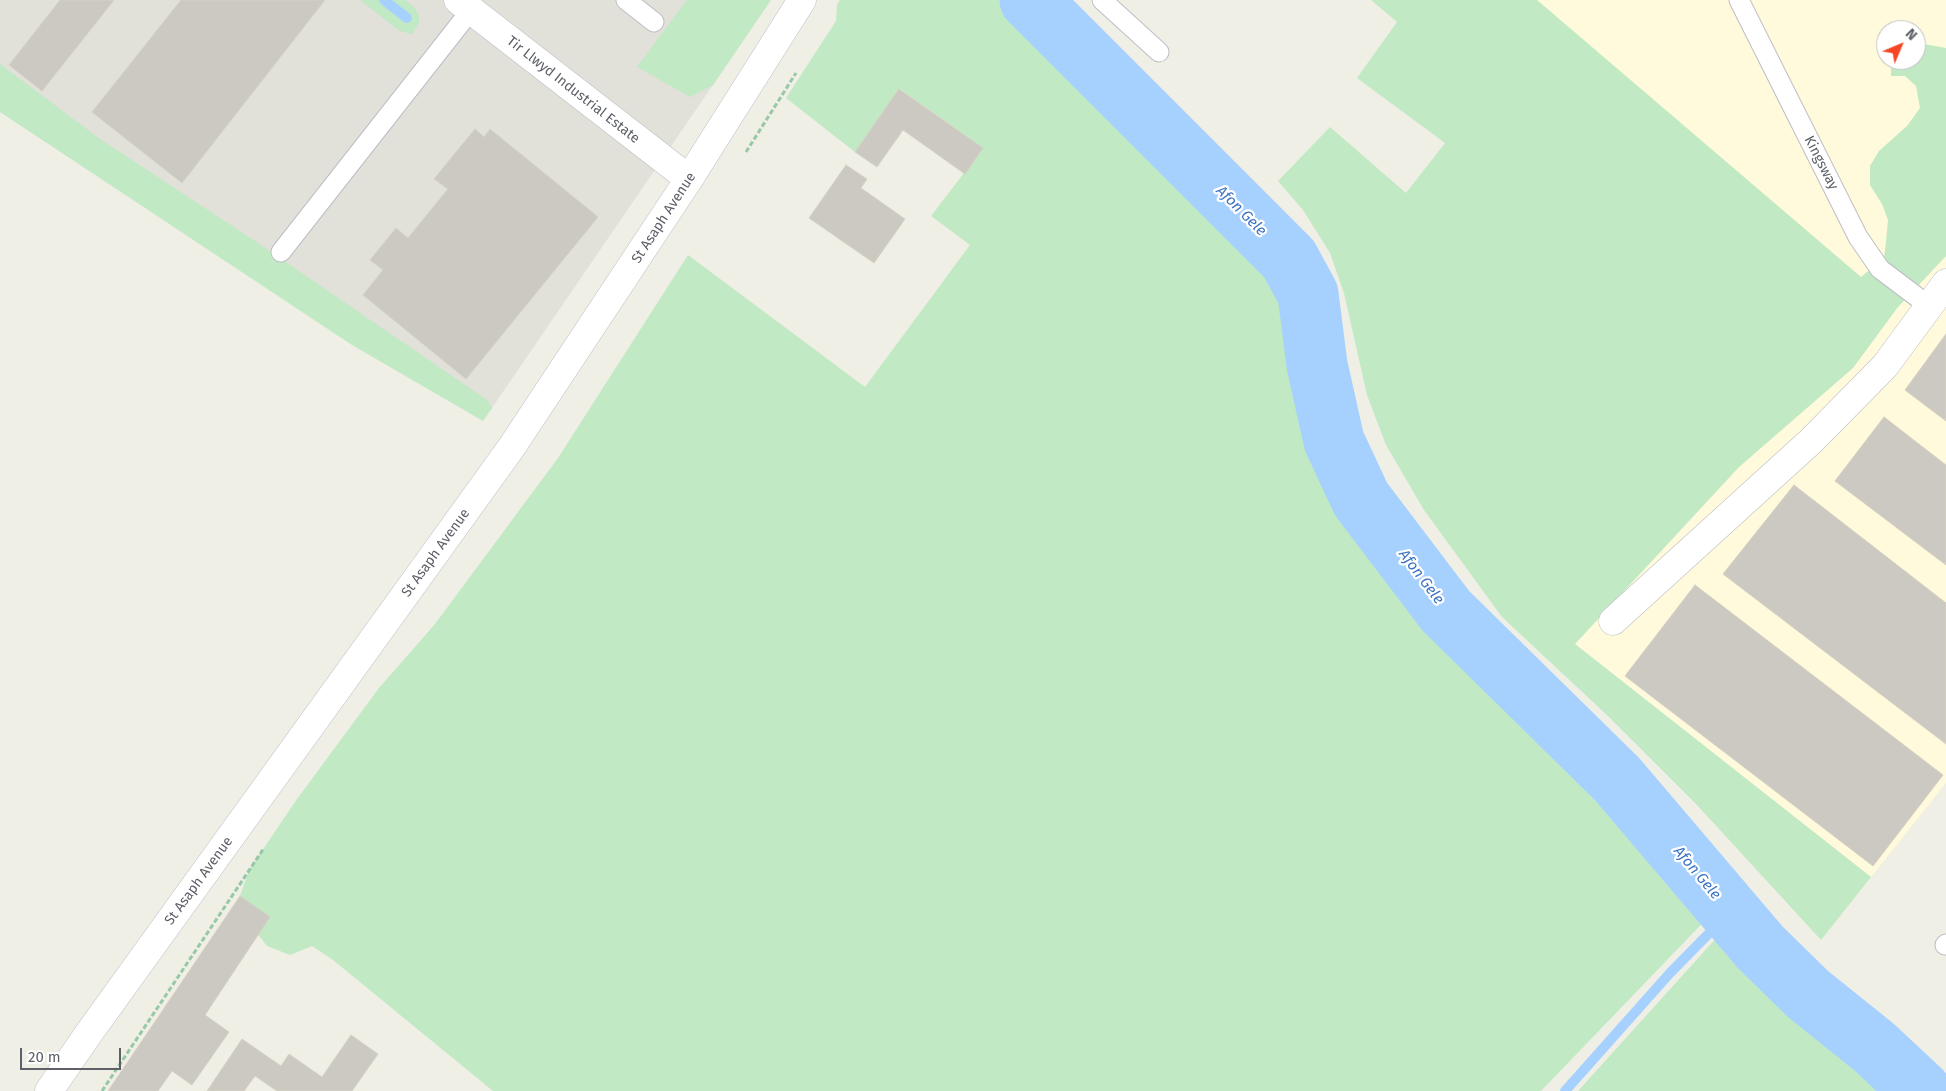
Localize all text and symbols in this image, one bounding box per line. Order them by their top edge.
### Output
north arrow [1876,20,1926,70]
text: N [1902,25,1921,44]
street label: Tir Llwyd Industrial Estate [503,33,643,147]
street label: Kingsway [1800,133,1842,193]
street label: St Asaph Avenue [628,169,700,267]
water label: Afon Gele [1212,182,1270,240]
street label: St Asaph Avenue [398,506,474,600]
water label: Afon Gele [1395,546,1447,608]
street label: St Asaph Avenue [161,834,237,928]
water label: Afon Gele [1670,843,1724,903]
scale bar [22,1038,124,1070]
text: 20 m [28,1048,61,1066]

